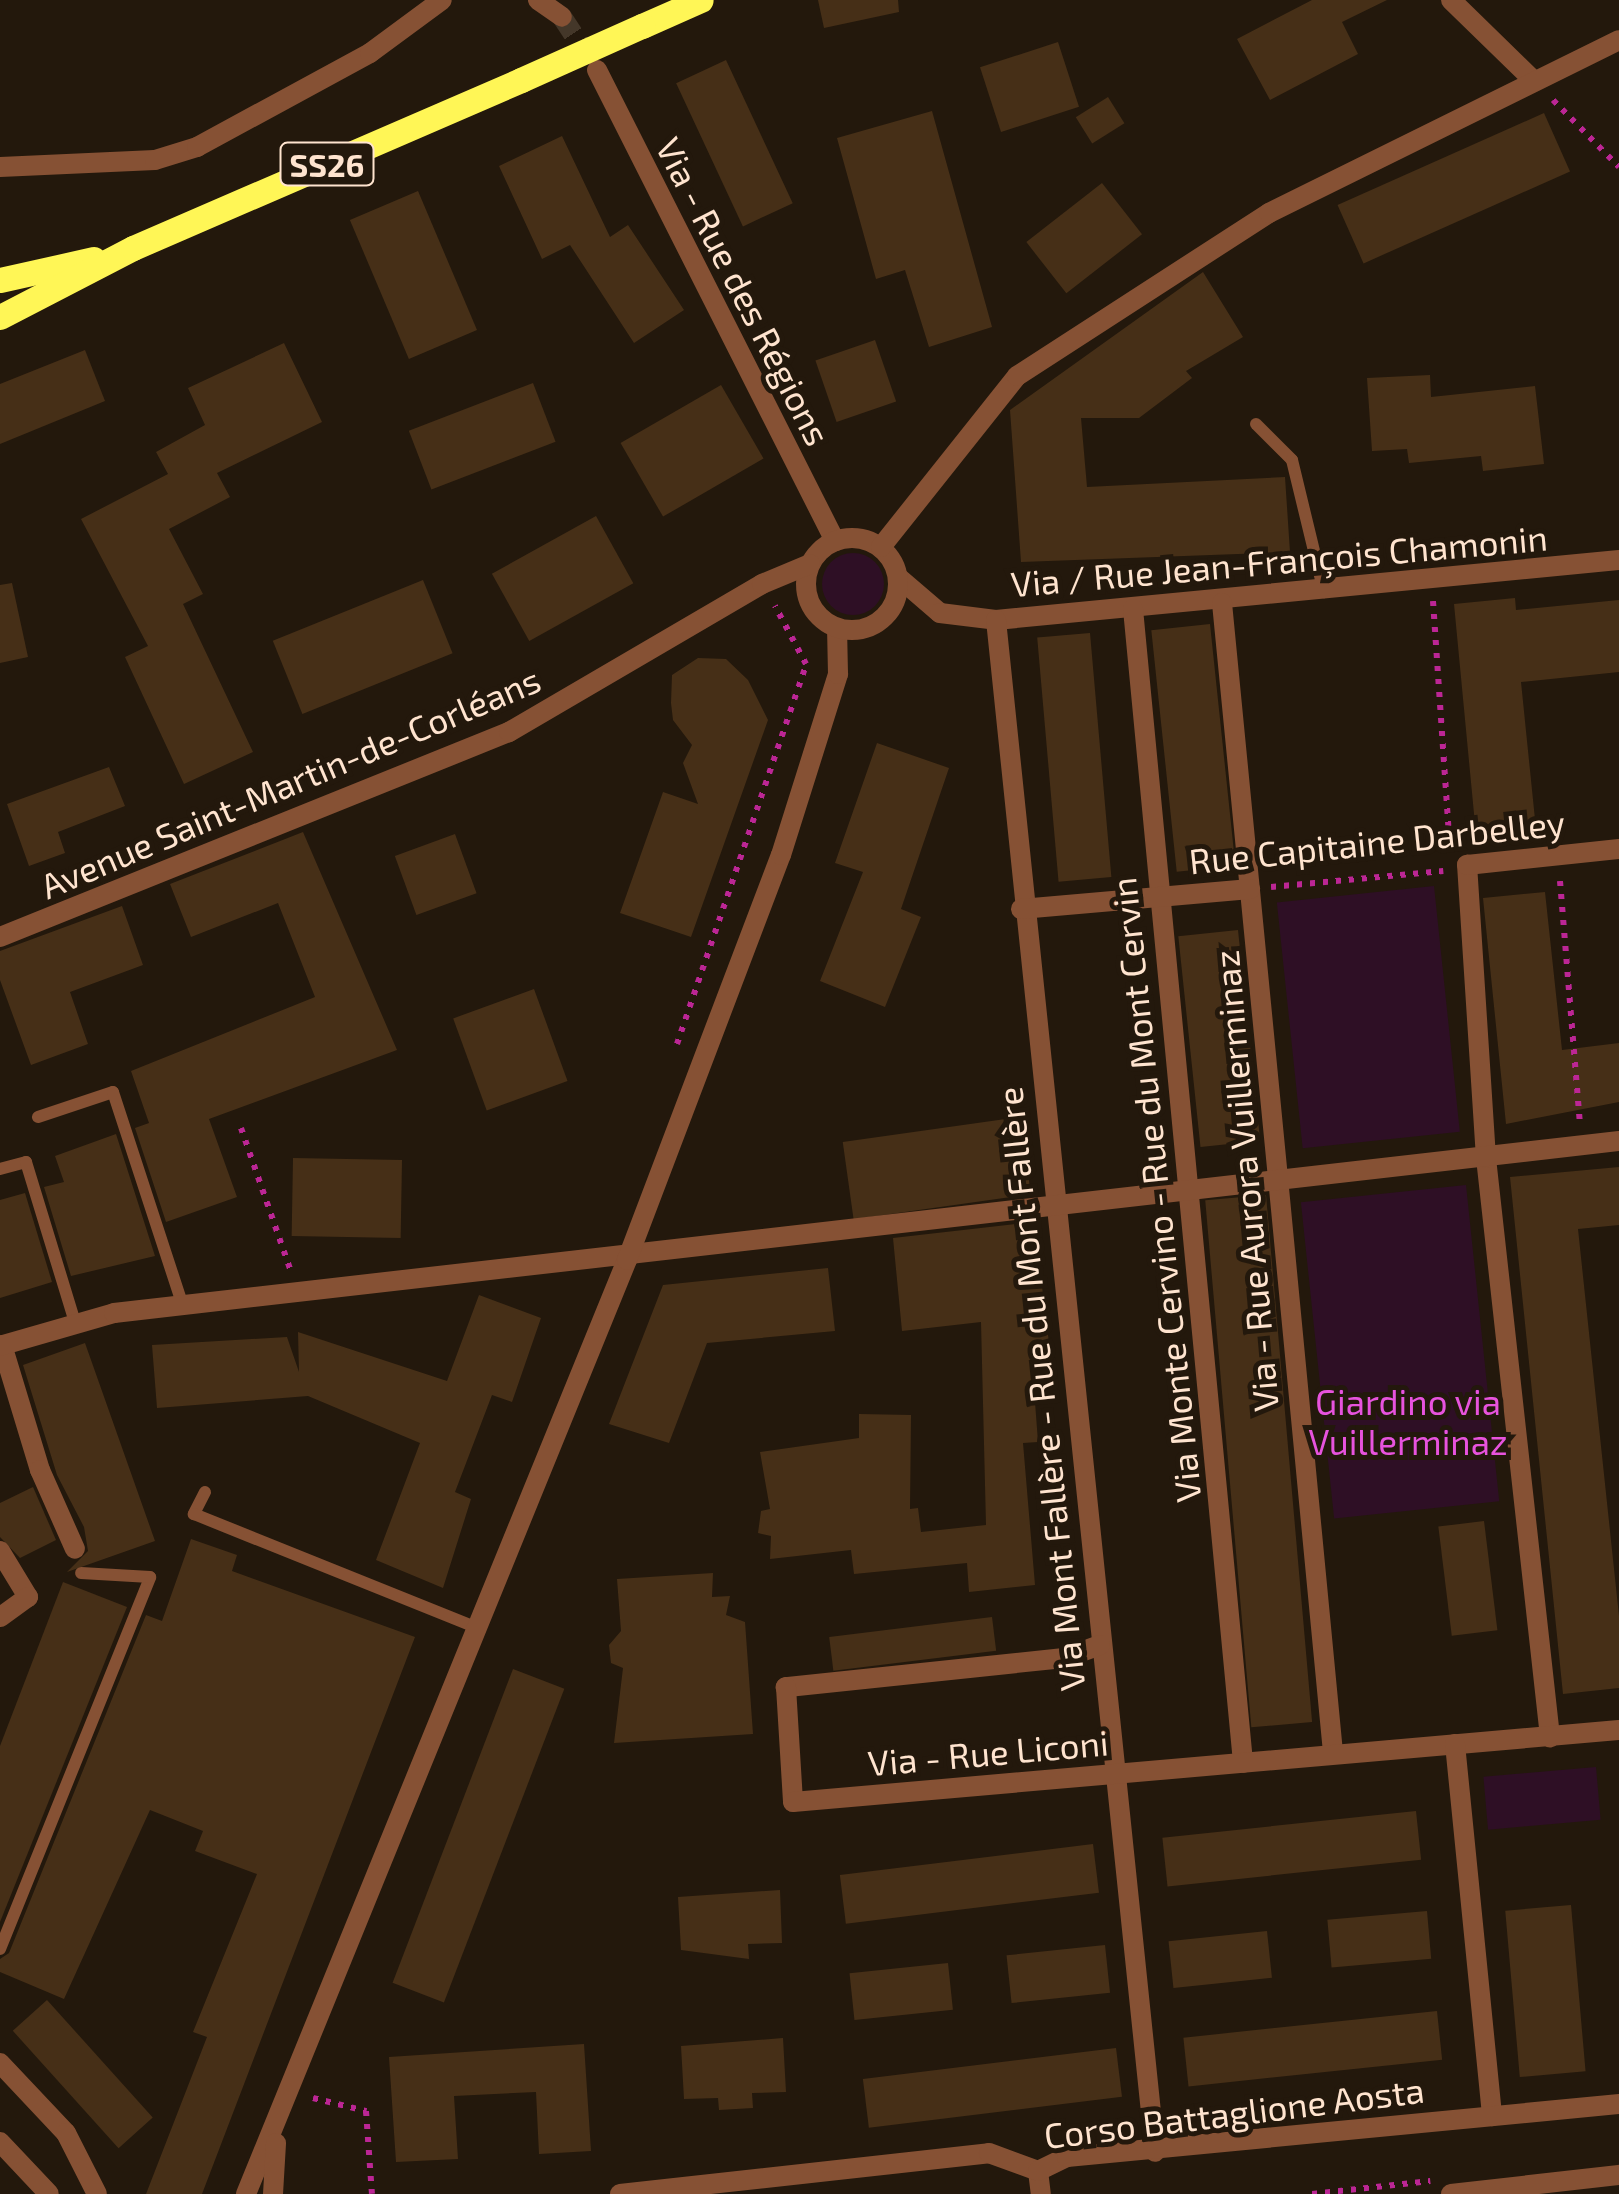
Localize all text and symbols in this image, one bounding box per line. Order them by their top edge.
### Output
street label: Via - Rue des Régions [648,130,840,452]
road number: SS26 [280,137,374,191]
street label: Via / Rue Jean-François Chamonin [1009,516,1549,604]
street label: Avenue Saint-Martin-de-Corléans [34,657,546,907]
street label: Rue Capitaine Darbelley [1187,800,1567,882]
street label: Via Monte Cervino - Rue du Mont Cervin [1101,876,1209,1504]
street label: Via - Rue Aurora Vuillerminaz [1204,948,1286,1414]
street label: Via Mont Fallère - Rue du Mont Fallère [987,1085,1093,1693]
park label: Giardino via Vuillerminaz [1308,1380,1508,1462]
street label: Via - Rue Liconi [866,1721,1110,1783]
street label: Corso Battaglione Aosta [1041,2068,1427,2156]

